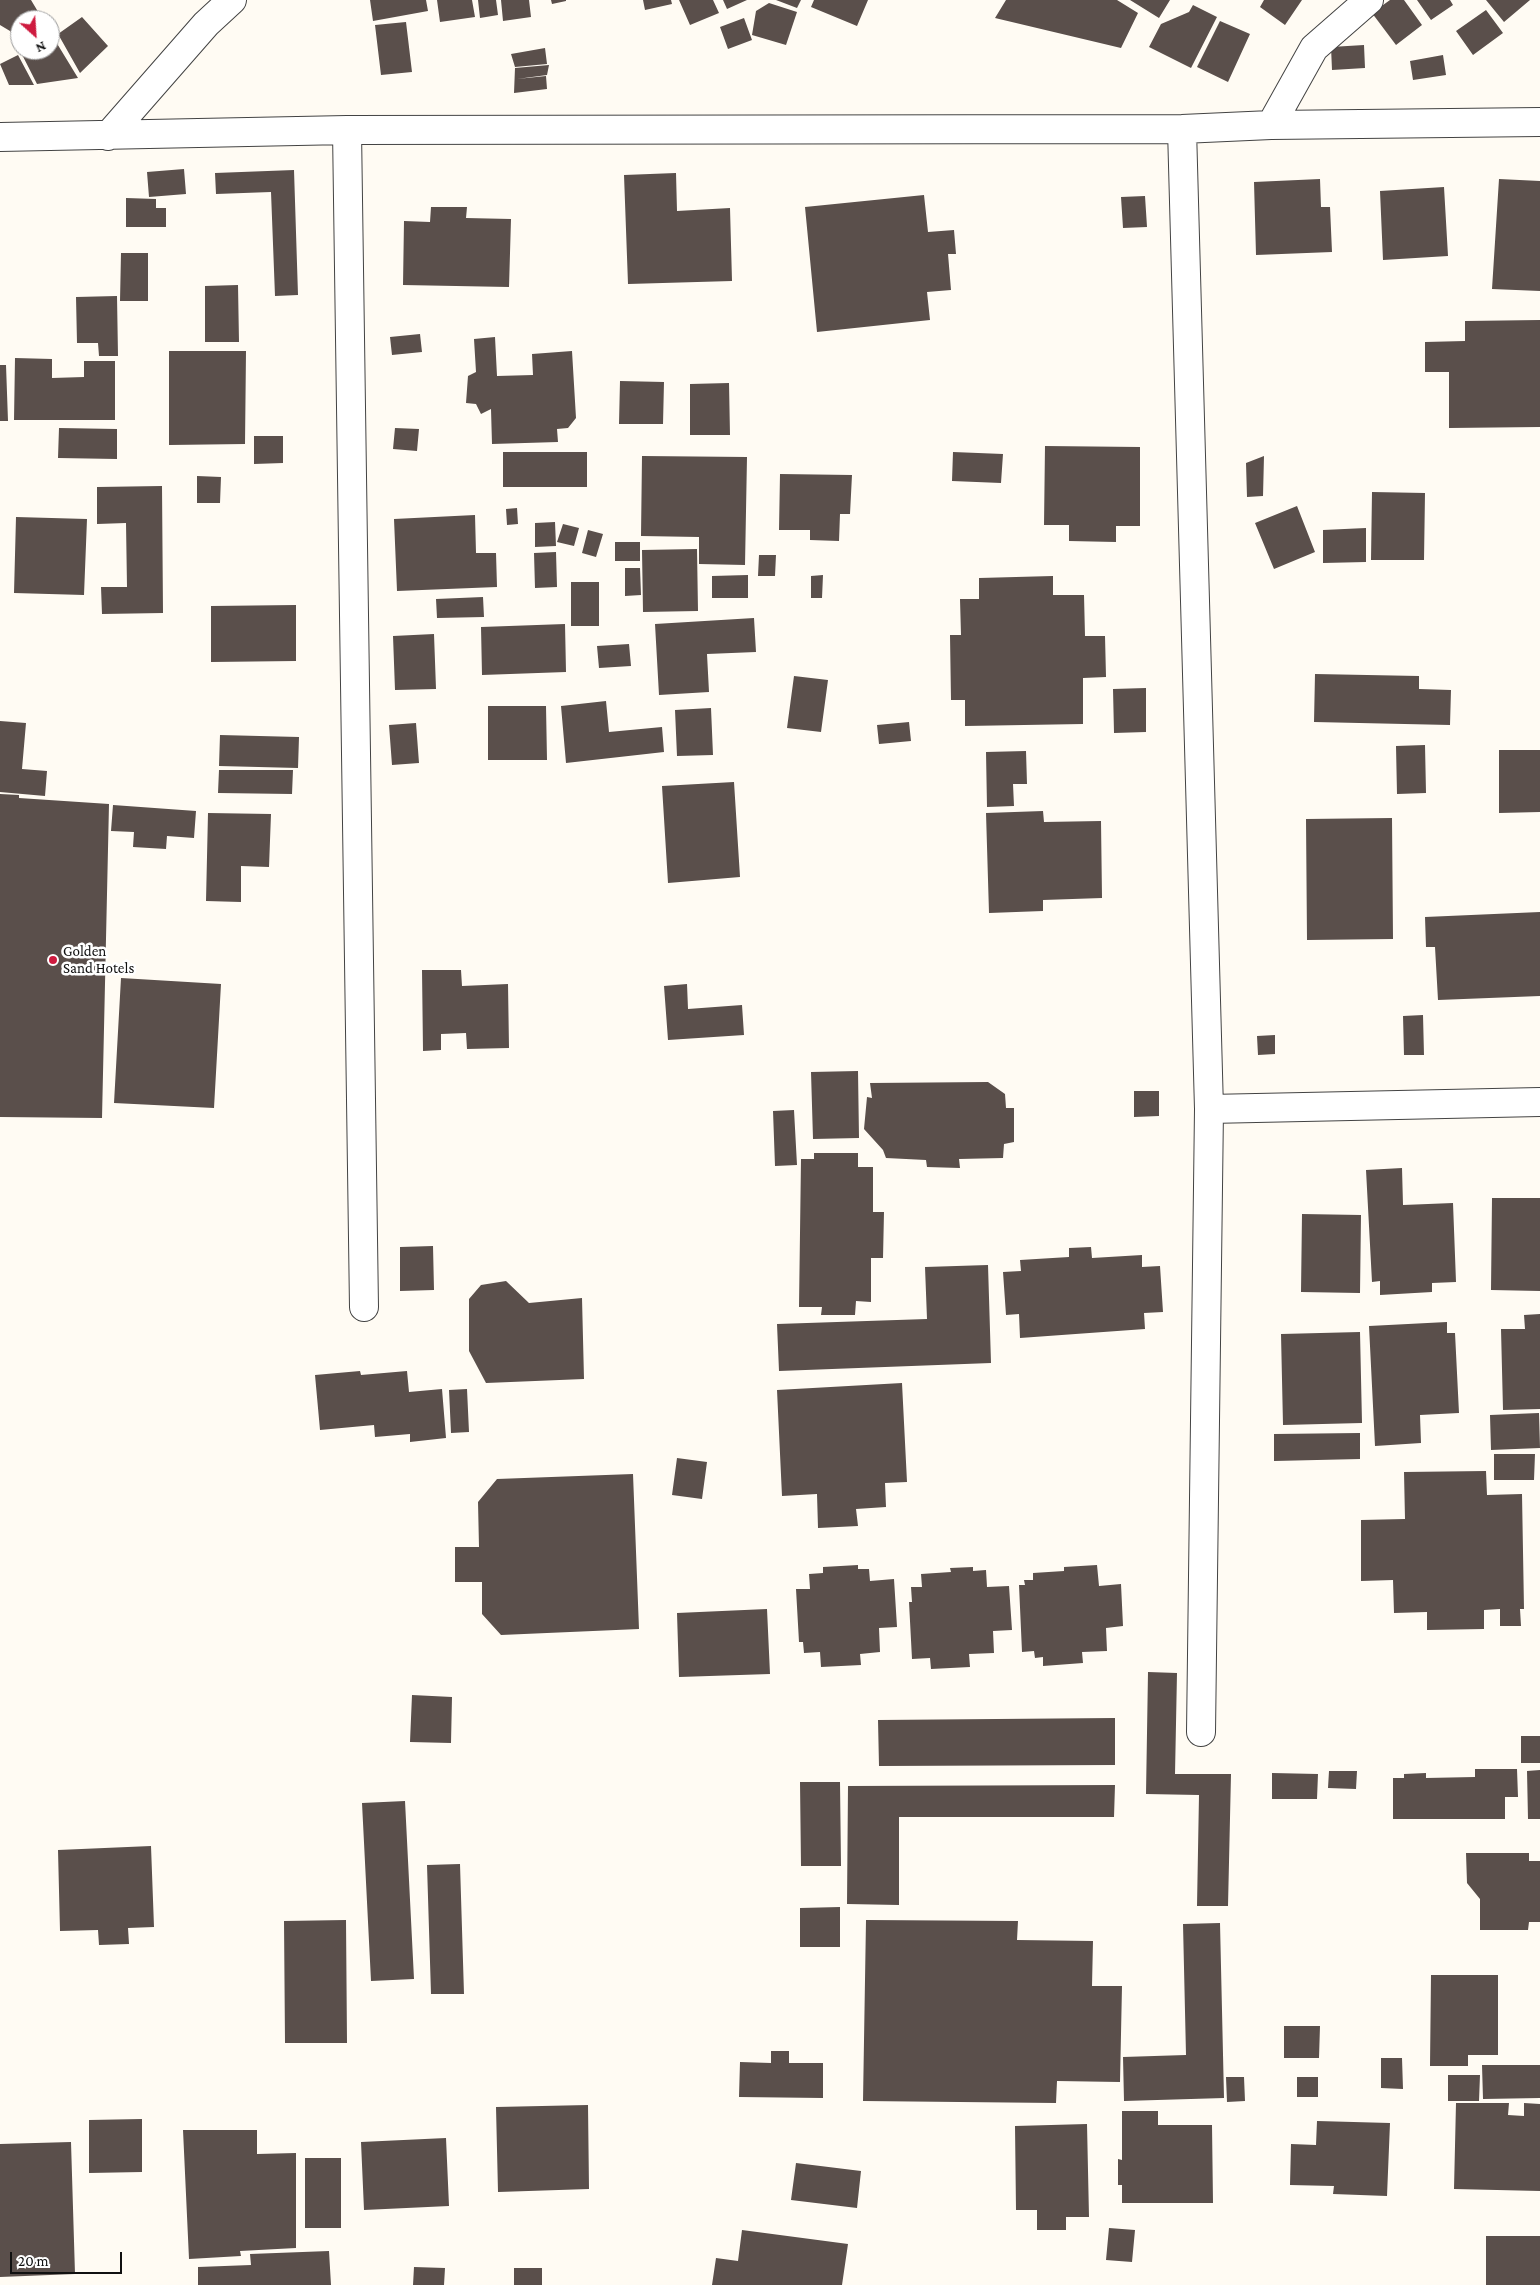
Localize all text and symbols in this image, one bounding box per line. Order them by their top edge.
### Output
north arrow [10,10,60,60]
text: N [33,38,49,57]
place label: Golden Sand Hotels [63,942,134,977]
marker: Golden Sand Hotels [47,954,59,966]
scale bar [12,2242,125,2274]
text: 20 m [18,2253,49,2269]

